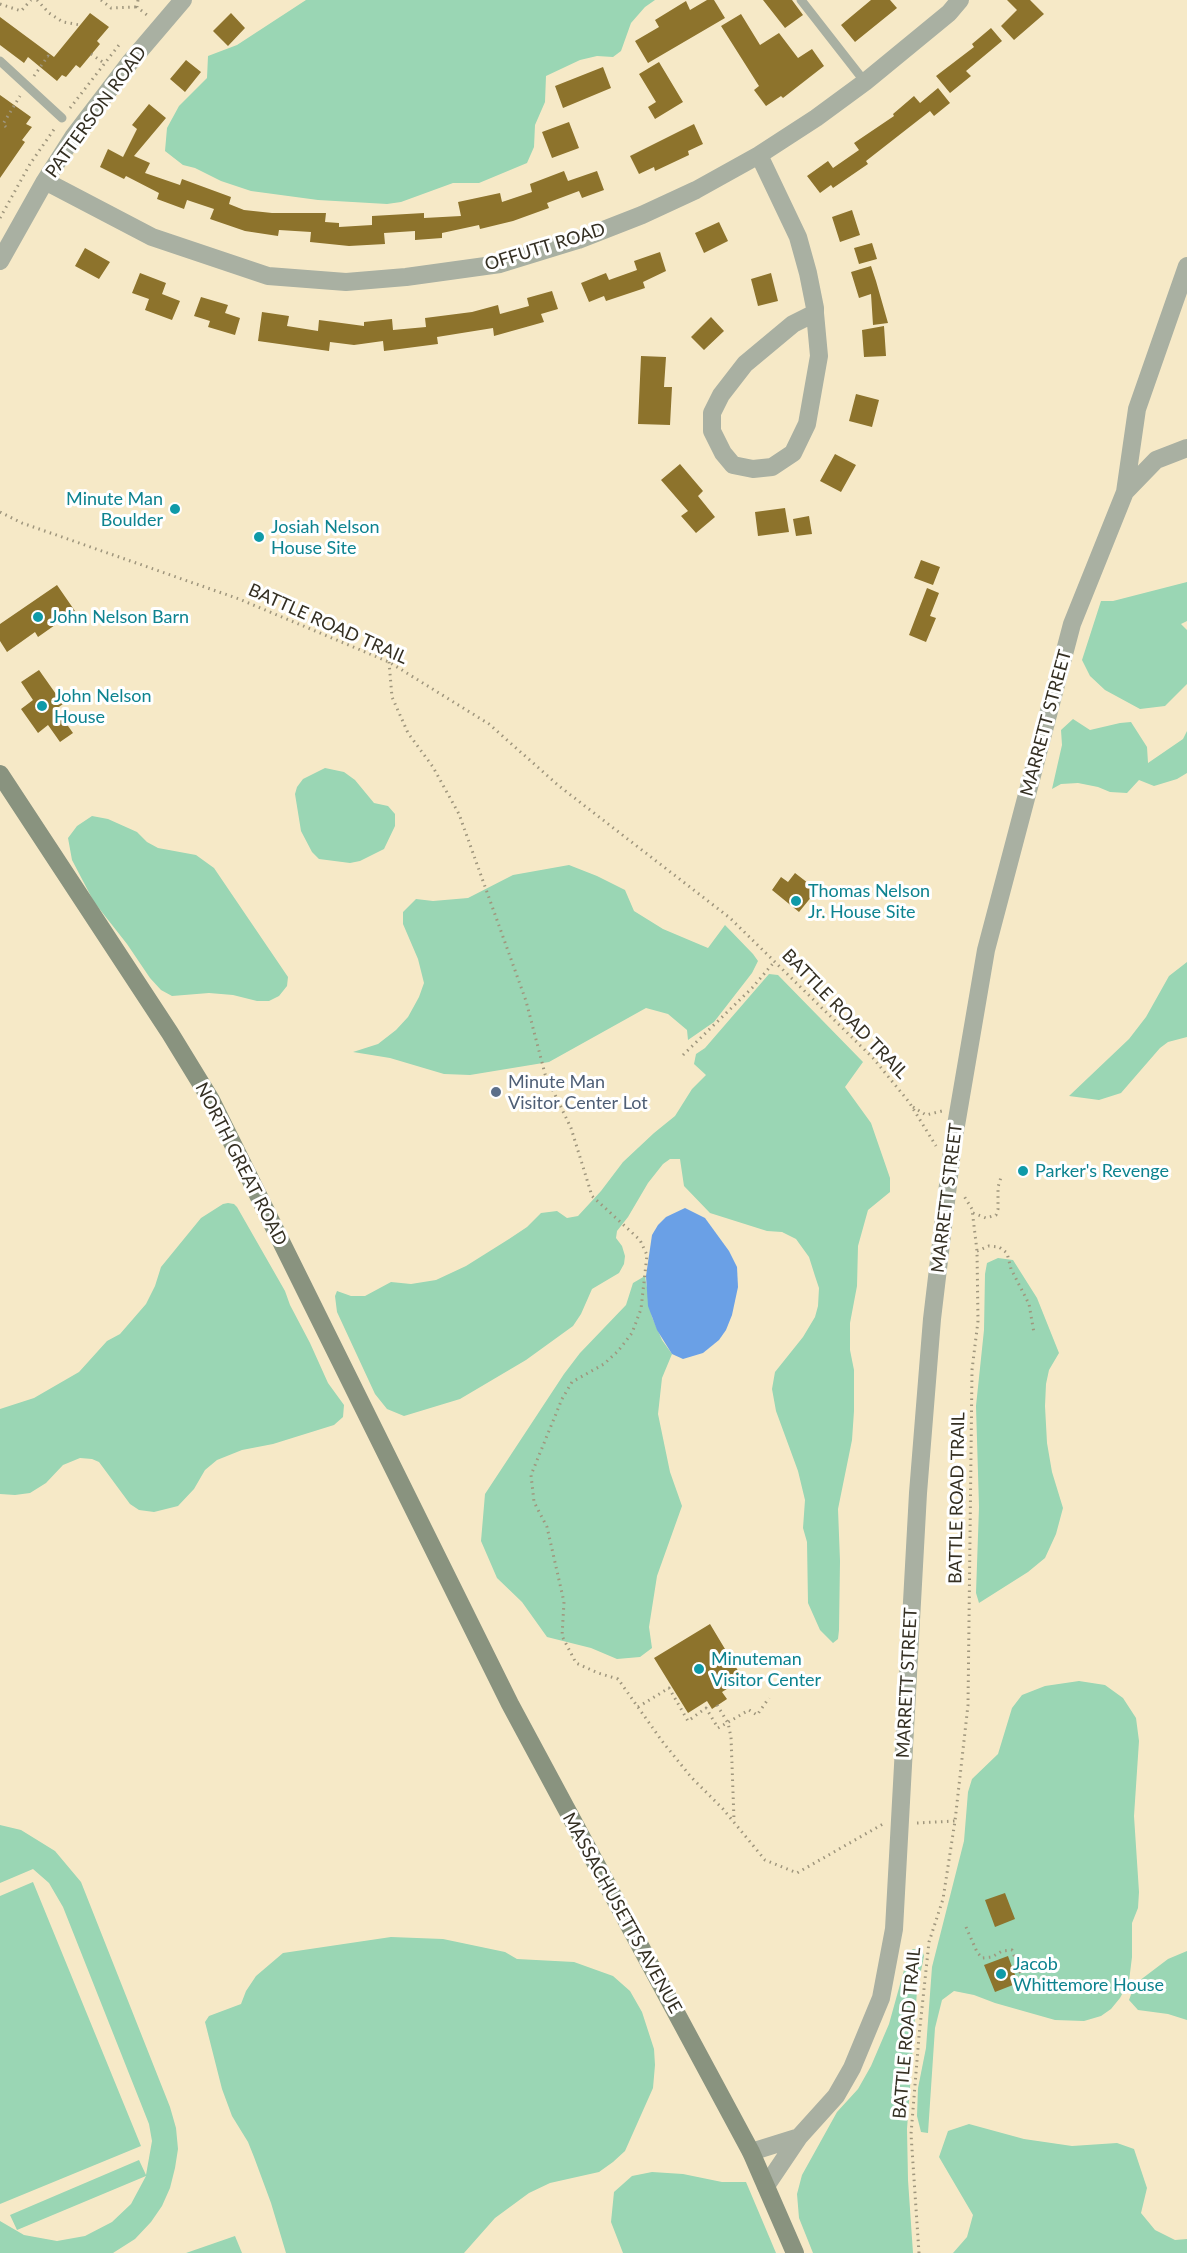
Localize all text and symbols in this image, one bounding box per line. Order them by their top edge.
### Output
street label: PATTERSON ROAD [41,42,151,182]
street label: OFFUTT ROAD [482,218,608,276]
place label: Minute Man Boulder [66,488,163,530]
marker: Minute Man Boulder [168,502,182,516]
place label: Josiah Nelson House Site [271,516,379,558]
marker: Josiah Nelson House Site [252,530,266,544]
street label: BATTLE ROAD TRAIL [245,579,411,669]
place label: John Nelson Barn [50,606,189,628]
marker: John Nelson Barn [31,610,45,624]
street label: MARRETT STREET [1016,647,1076,799]
place label: John Nelson House [54,685,151,728]
marker: John Nelson House [35,699,49,713]
place label: Thomas Nelson Jr. House Site [808,880,930,922]
marker: Thomas Nelson Jr. House Site [789,894,803,908]
street label: BATTLE ROAD TRAIL [778,945,912,1083]
place label: Minute Man Visitor Center Lot [508,1071,648,1114]
street label: NORTH GREAT ROAD [191,1079,291,1249]
marker: Minute Man Visitor Center Lot [489,1085,503,1099]
street label: MARRETT STREET [927,1122,967,1274]
place label: Parker's Revenge [1035,1160,1169,1182]
marker: Parker's Revenge [1016,1164,1030,1178]
street label: BATTLE ROAD TRAIL [945,1412,969,1584]
street label: MARRETT STREET [892,1607,922,1759]
place label: Minuteman Visitor Center [711,1648,821,1690]
marker: Minuteman Visitor Center [692,1662,706,1676]
street label: MASSACHUSETTS AVENUE [558,1809,686,2017]
street label: BATTLE ROAD TRAIL [889,1946,925,2120]
place label: Jacob Whittemore House [1013,1953,1164,1996]
marker: Jacob Whittemore House [994,1967,1008,1981]

